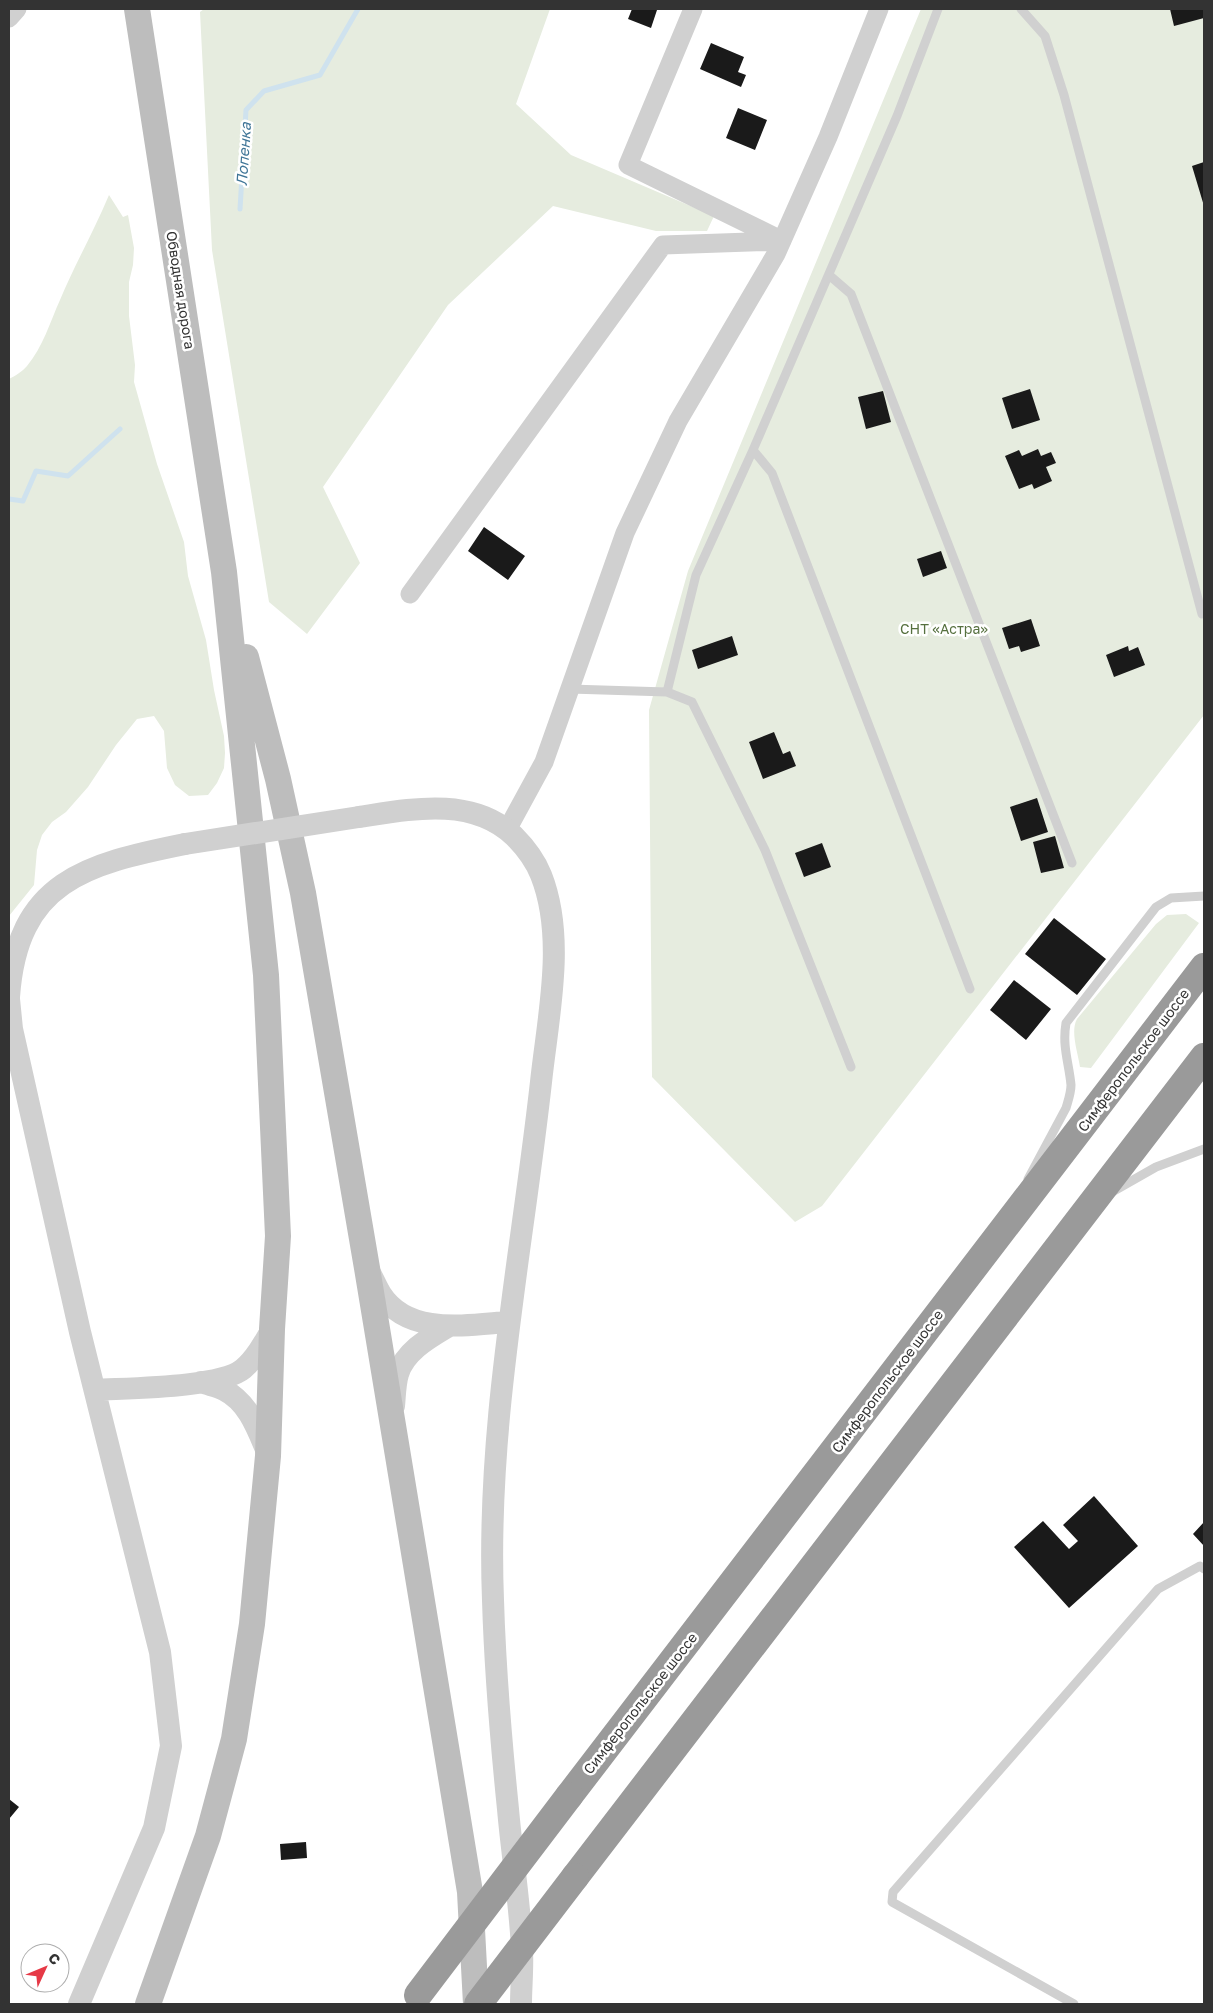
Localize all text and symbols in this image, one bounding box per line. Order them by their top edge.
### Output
water label: Лопенка [232,121,254,186]
street label: Обводная дорога [163,230,199,350]
park label: СНТ «Астра» [900,620,988,637]
street label: Симферопольское шоссе [1074,985,1192,1135]
street label: Симферопольское шоссе [828,1306,946,1456]
street label: Симферопольское шоссе [580,1629,700,1777]
north arrow [20,1943,70,1993]
text: С [45,1949,64,1968]

